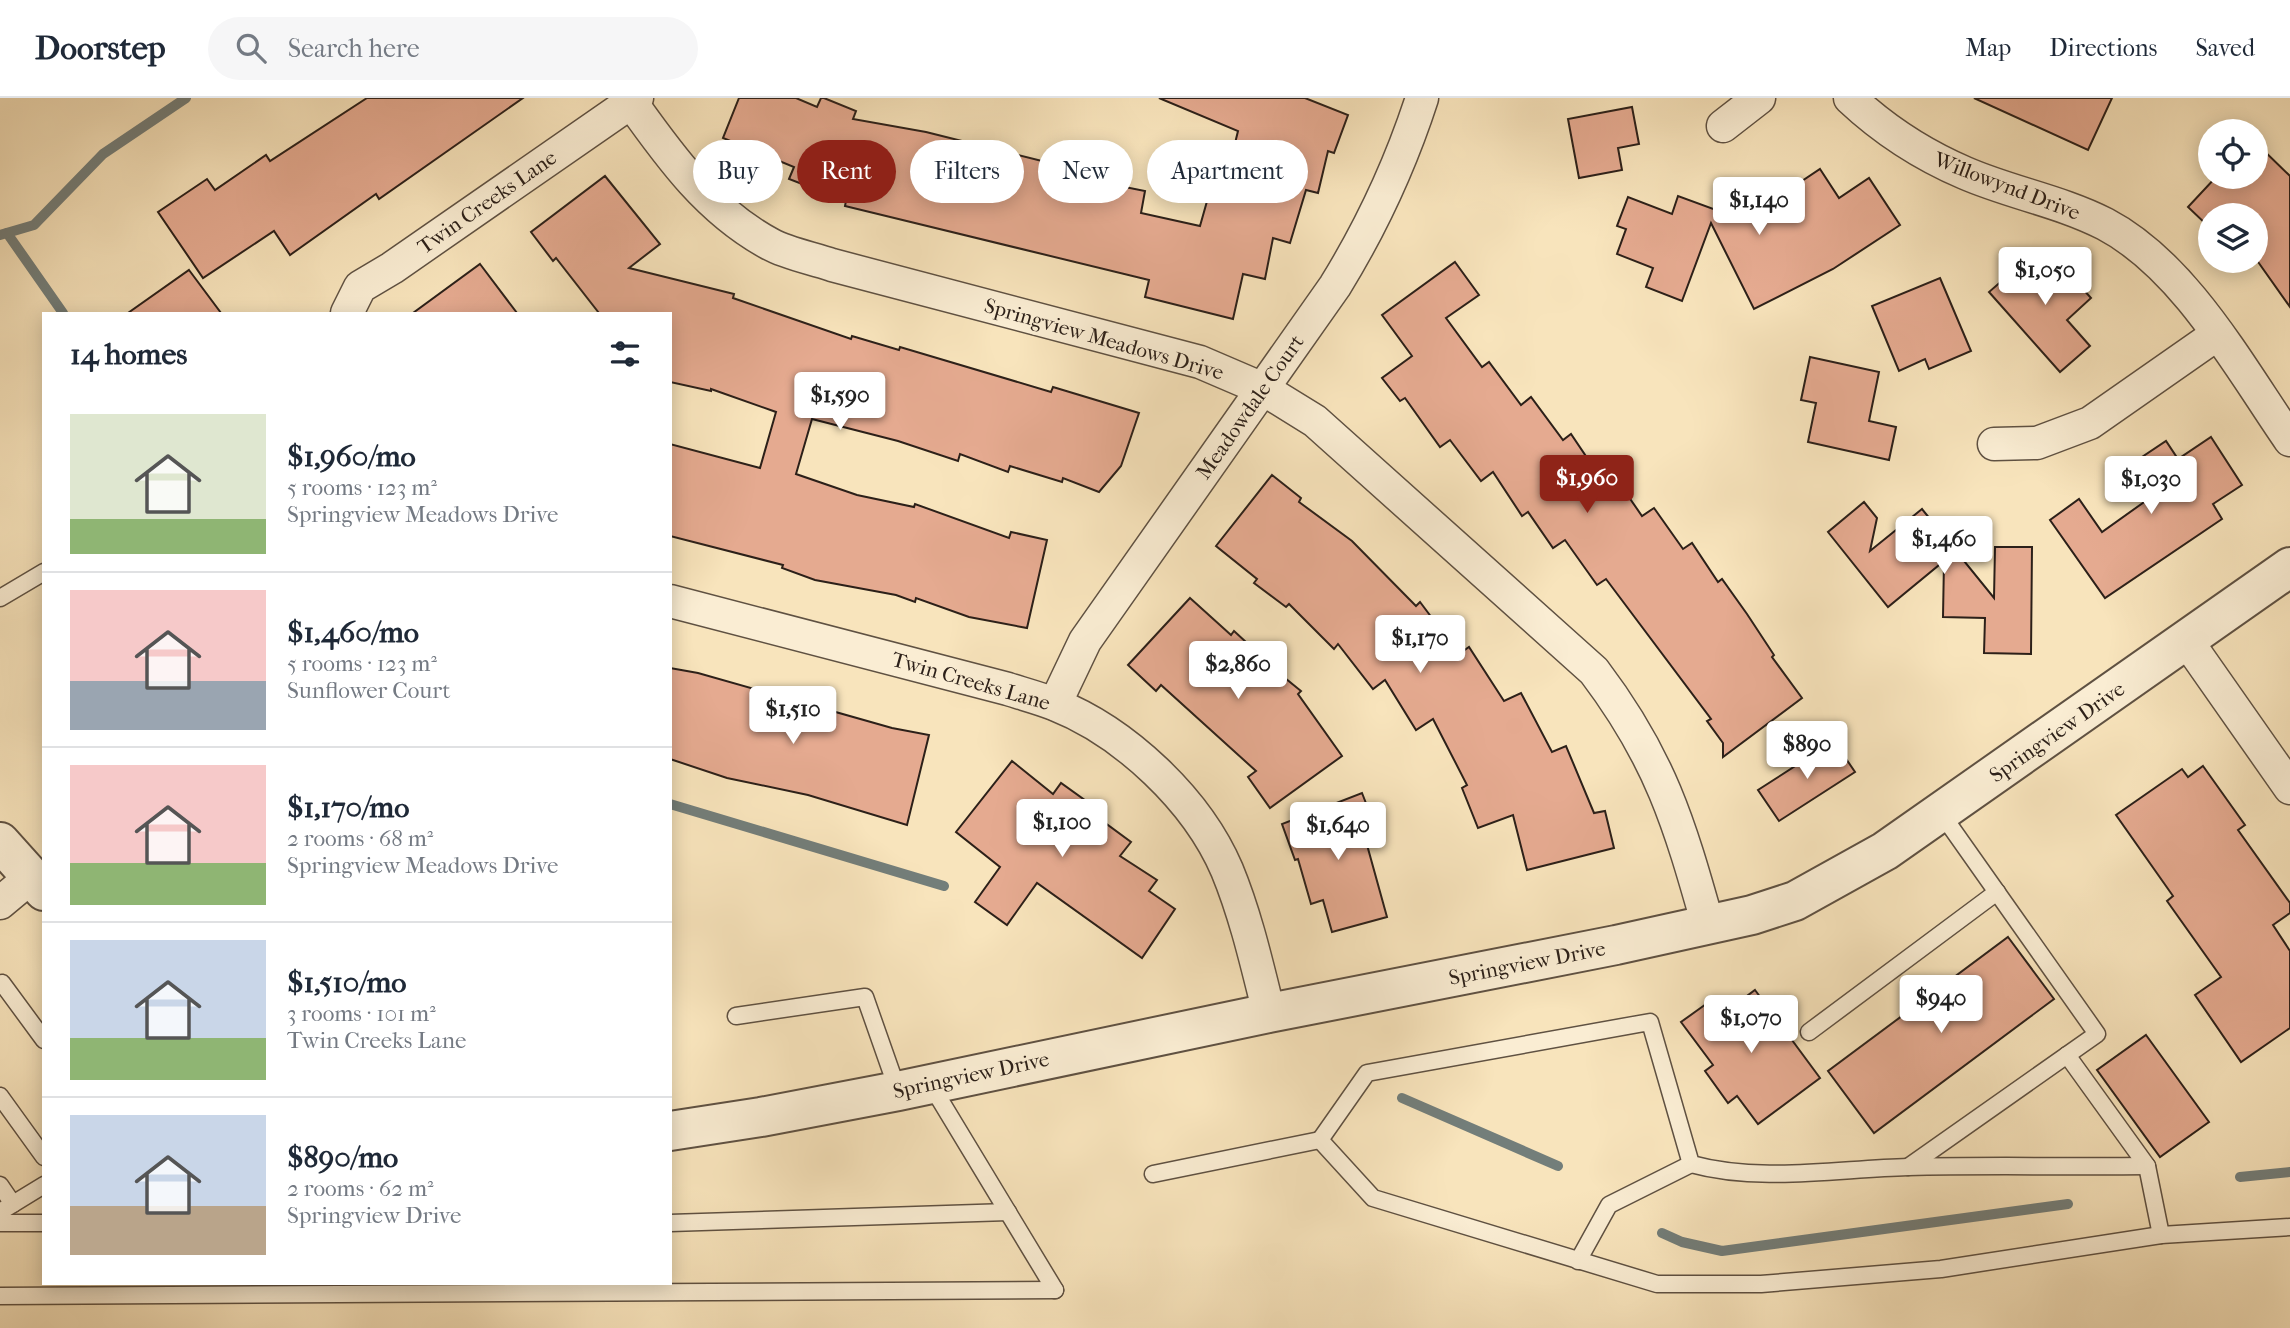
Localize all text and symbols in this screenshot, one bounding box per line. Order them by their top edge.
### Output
search box [208,17,698,80]
text: Doorstep [35,29,166,68]
icon: search [232,29,270,67]
text: Search here [288,33,420,64]
text: Map [1965,34,2011,62]
text: Directions [2049,34,2157,62]
text: Saved [2195,34,2255,62]
map controls [2198,119,2268,273]
button: locate [2198,119,2268,189]
chip: Buy [693,140,783,203]
chip: Rent [797,140,896,203]
chip: Filters [910,140,1024,203]
chip: New [1038,140,1133,203]
chip: Apartment [1147,140,1308,203]
street label: Twin Creeks Lane [413,145,561,259]
street label: Willowynd Drive [1930,147,2083,225]
pin: $1,140 [1702,178,1816,237]
text: $1,140 [1729,186,1789,213]
button: layers [2198,203,2268,273]
pin: $1,050 [1988,248,2102,307]
text: $1,050 [2015,256,2075,283]
street label: Springview Meadows Drive [982,293,1226,385]
street label: Meadowdale Court [1191,330,1309,484]
icon: filters [606,335,644,373]
text: 14 homes [70,337,187,372]
pin: $1,590 [783,372,897,432]
text: $1,590 [810,381,870,408]
text: $1,960/mo [287,439,416,474]
icon: home [126,442,210,526]
pin: $1,960 [1530,456,1644,515]
pin: $1,030 [2094,456,2208,516]
text: $1,960 [1556,464,1618,491]
text: $1,030 [2121,465,2181,492]
text: 5 rooms · 123 m² [287,474,437,501]
text: Springview Meadows Drive [287,501,558,528]
pin: $1,460 [1887,517,2001,576]
text: $1,460 [1912,525,1976,552]
text: $1,460/mo [287,615,419,650]
pin: $1,170 [1363,616,1477,675]
icon: home [126,618,210,702]
text: $1,170 [1391,624,1449,651]
pin: $2,860 [1181,642,1295,701]
street label: Twin Creeks Lane [889,647,1053,715]
text: 5 rooms · 123 m² [287,650,437,677]
text: $2,860 [1205,650,1271,677]
text: Sunflower Court [287,677,450,704]
street label: Springview Drive [1985,677,2129,787]
pin: $1,510 [736,686,850,746]
text: $1,510 [765,695,821,722]
pin: $890 [1766,722,1848,781]
text: $890 [1783,730,1831,757]
text: $1,170/mo [287,790,409,825]
icon: home [126,793,210,877]
pin: $1,100 [1005,800,1119,859]
pin: $1,640 [1281,802,1395,862]
text: $1,100 [1032,808,1092,835]
text: $1,640 [1306,811,1370,838]
text: 2 rooms · 68 m² [287,825,433,852]
text: Springview Meadows Drive [287,852,558,879]
street label: Springview Drive [1447,936,1607,990]
text: $1,510/mo [287,965,407,1000]
icon: home [126,968,210,1052]
pin: $940 [1900,976,1982,1035]
text: $940 [1916,984,1966,1011]
pin: $1,070 [1694,996,1808,1055]
text: 3 rooms · 101 m² [287,1000,436,1027]
text: $1,070 [1720,1004,1782,1031]
text: Twin Creeks Lane [287,1027,466,1054]
street label: Springview Drive [891,1047,1051,1103]
text: $890/mo [287,1140,398,1175]
icon: home [126,1143,210,1227]
text: 2 rooms · 62 m² [287,1175,434,1202]
text: Springview Drive [287,1202,461,1229]

